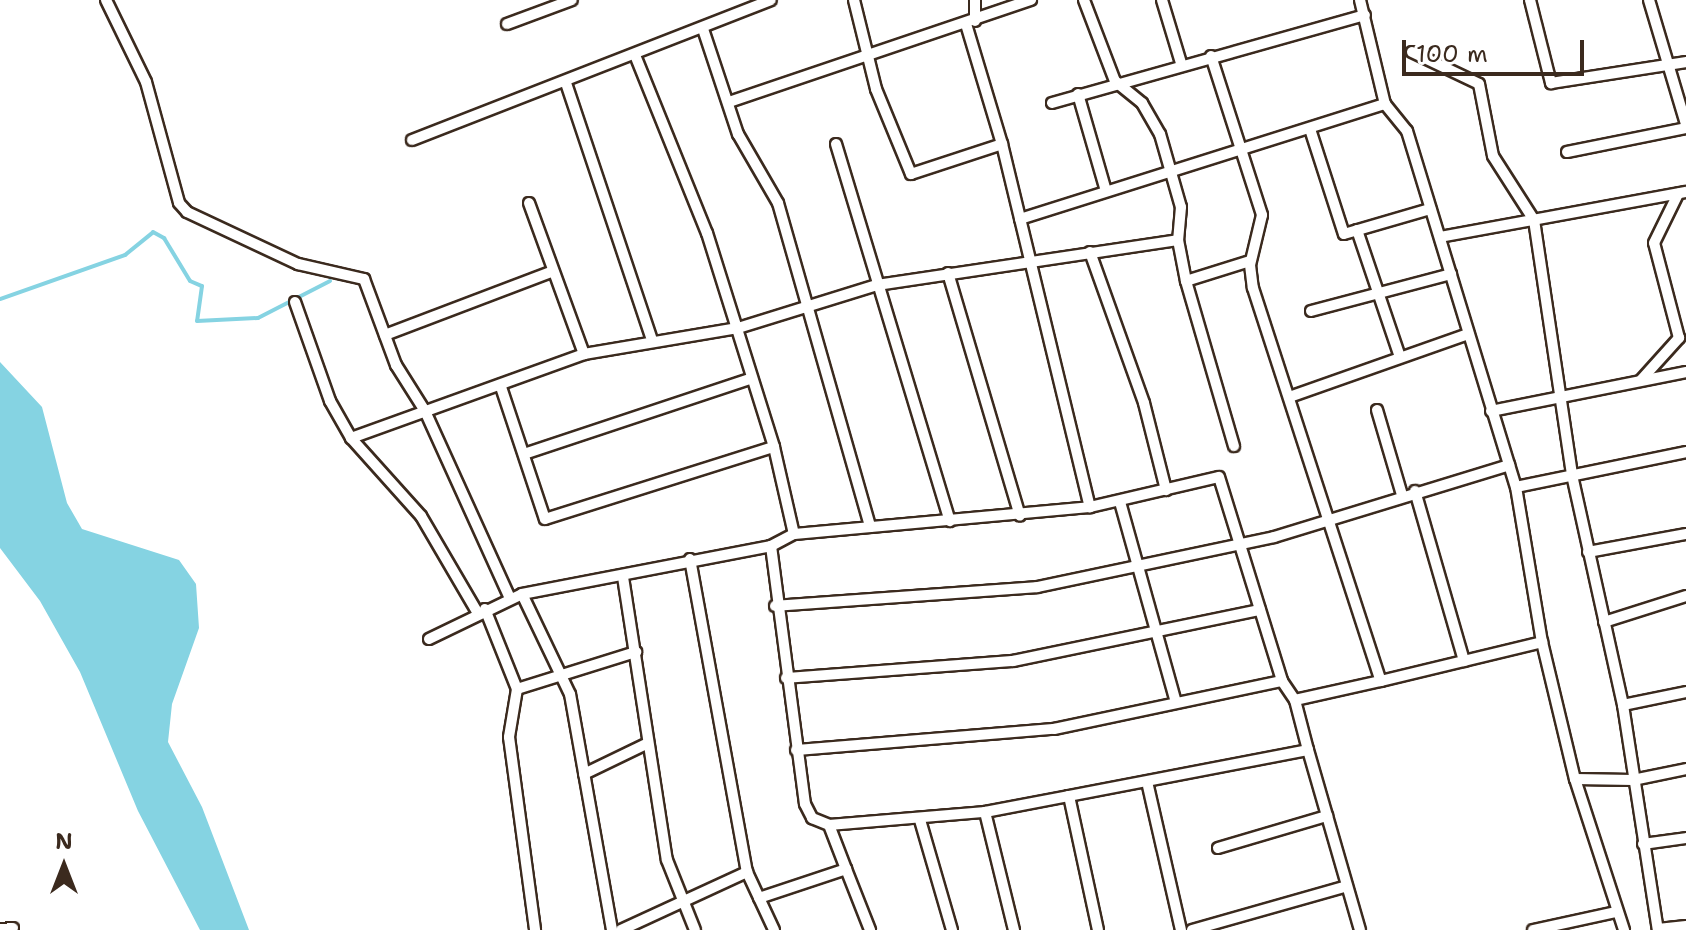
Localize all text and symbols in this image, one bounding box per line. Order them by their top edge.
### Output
scale bar [1406,24,1588,74]
text: 100 m [1416,38,1488,70]
north arrow [24,826,104,906]
text: N [55,827,73,856]

